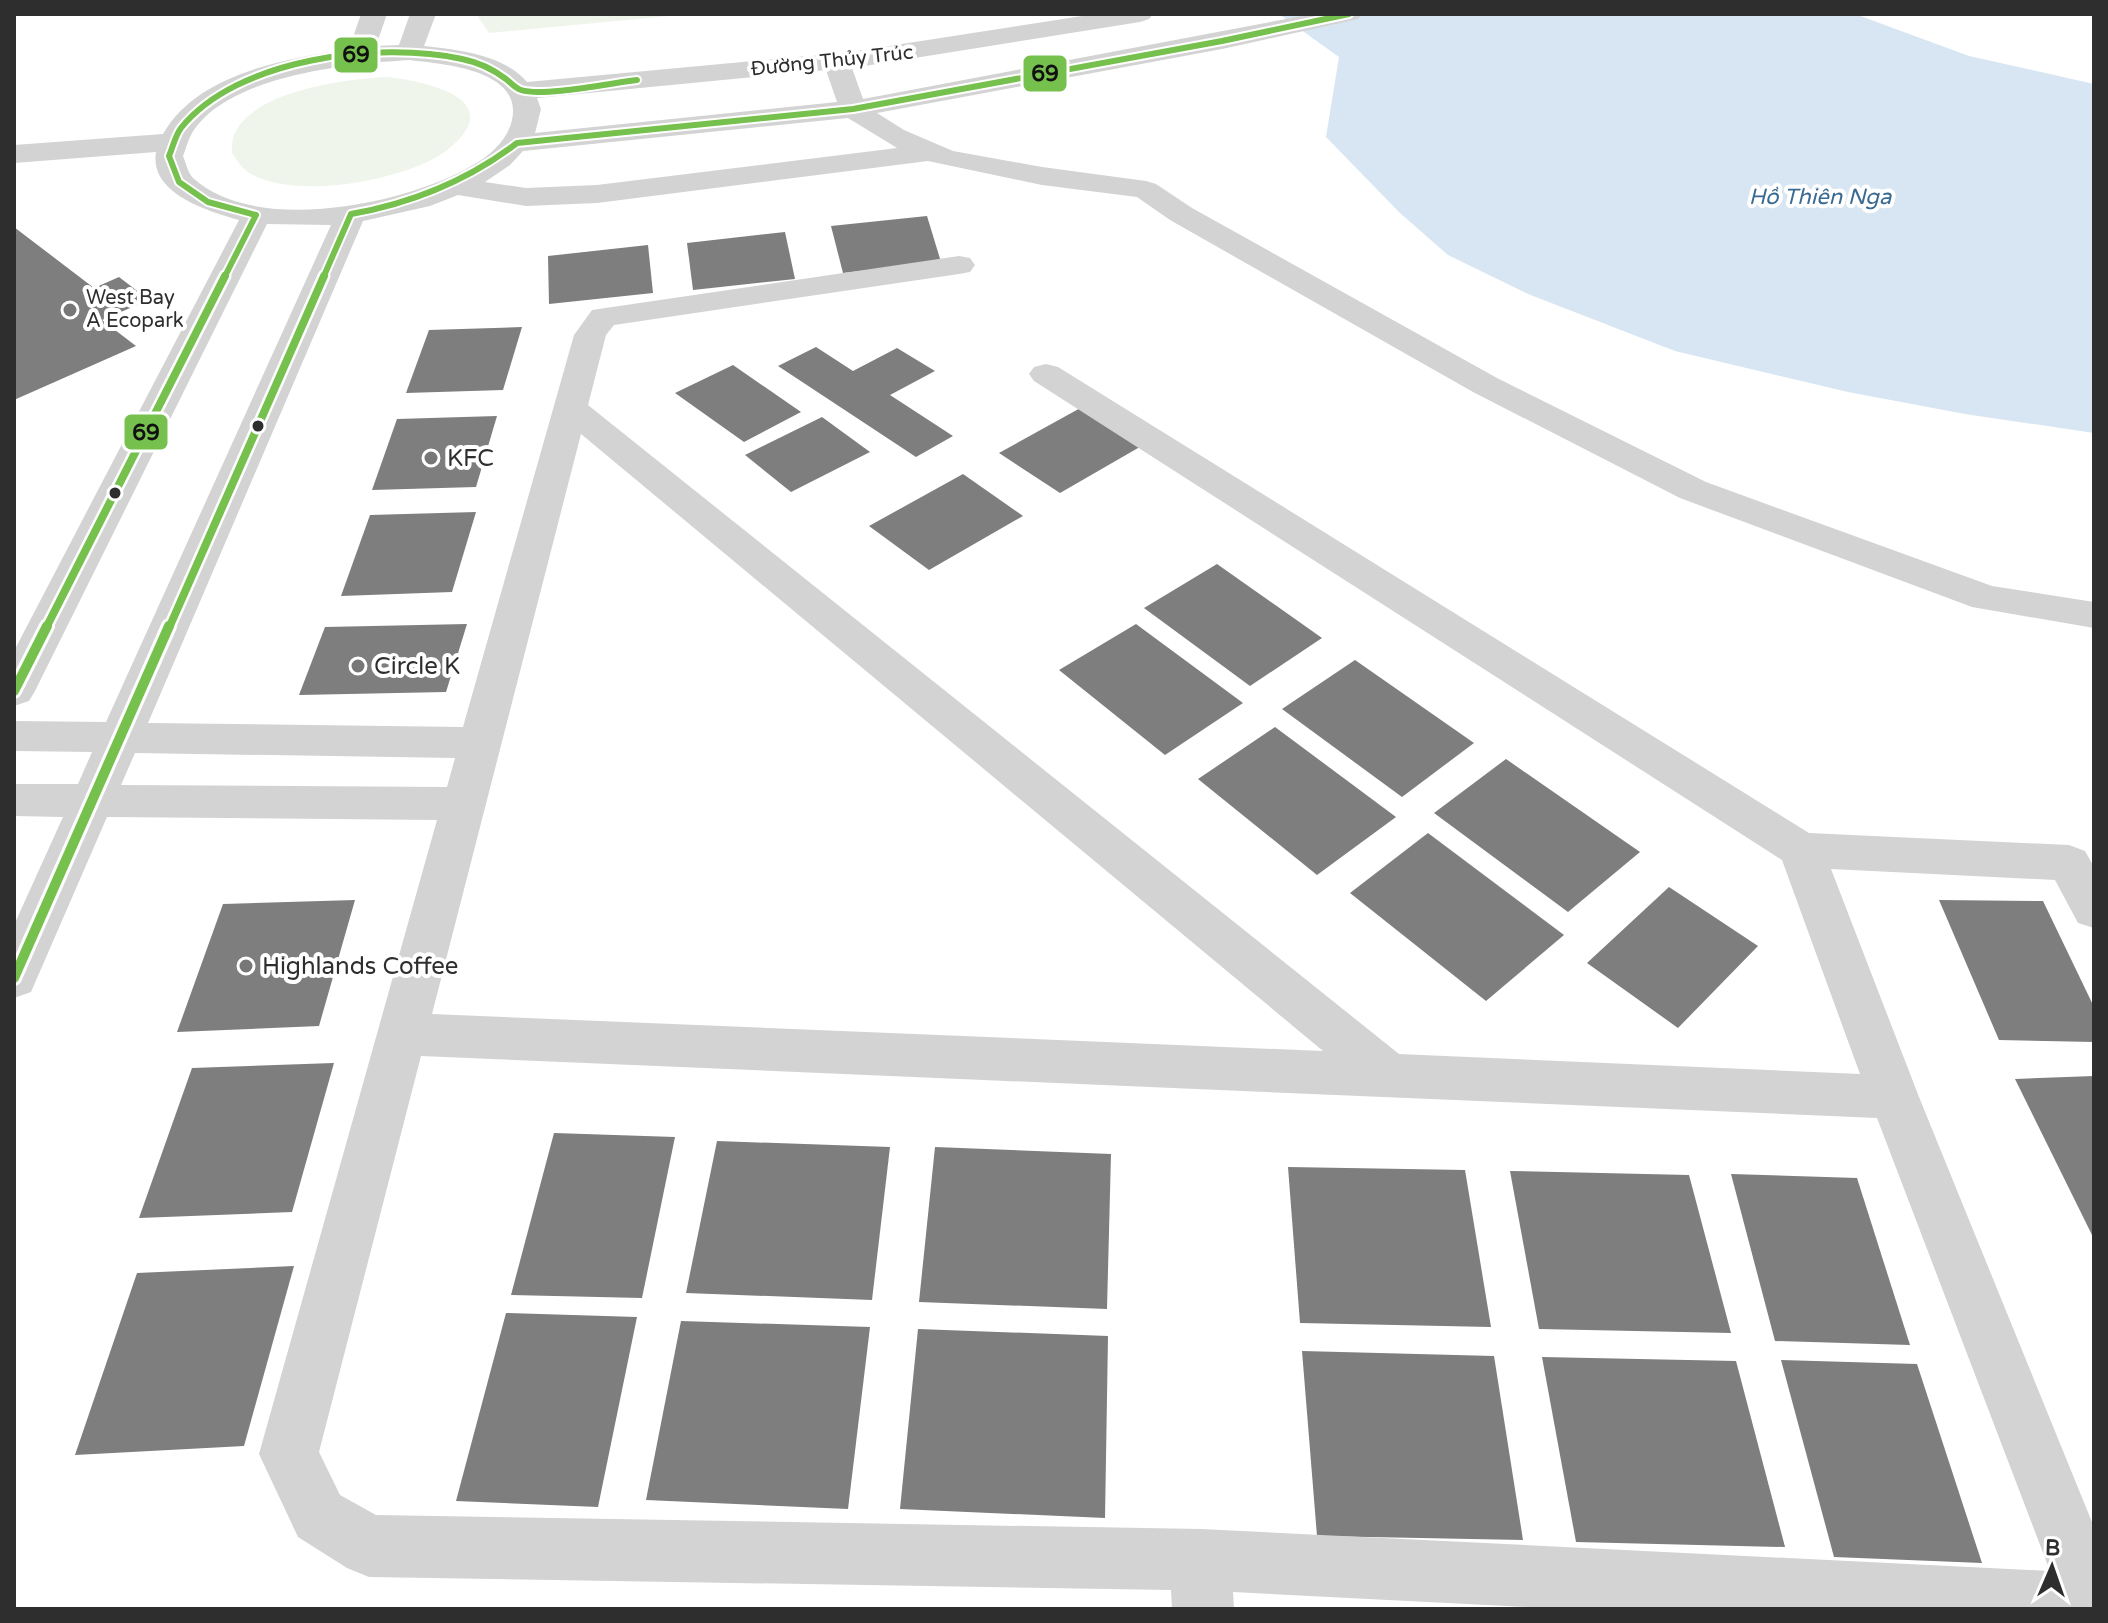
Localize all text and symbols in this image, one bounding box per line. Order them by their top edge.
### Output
line badge: 69 [333,36,379,74]
street label: Đường Thủy Trúc [750,41,914,81]
text: 69 [342,42,370,68]
line badge: 69 [1022,54,1068,93]
text: 69 [1031,61,1059,87]
water label: Hồ Thiên Nga [1749,184,1892,210]
place label: West Bay A Ecopark [86,286,184,333]
marker: West Bay A Ecopark [61,301,79,319]
line badge: 69 [123,413,169,451]
unlabelled marker [250,418,266,434]
text: 69 [132,420,160,446]
place label: KFC [447,444,494,473]
marker: KFC [422,449,440,467]
unlabelled marker [107,485,123,501]
place label: Circle K [374,652,460,681]
marker: Circle K [349,657,367,675]
place label: Highlands Coffee [262,952,458,981]
marker: Highlands Coffee [237,957,255,975]
north arrow [2012,1527,2092,1607]
text: B [2045,1535,2061,1561]

